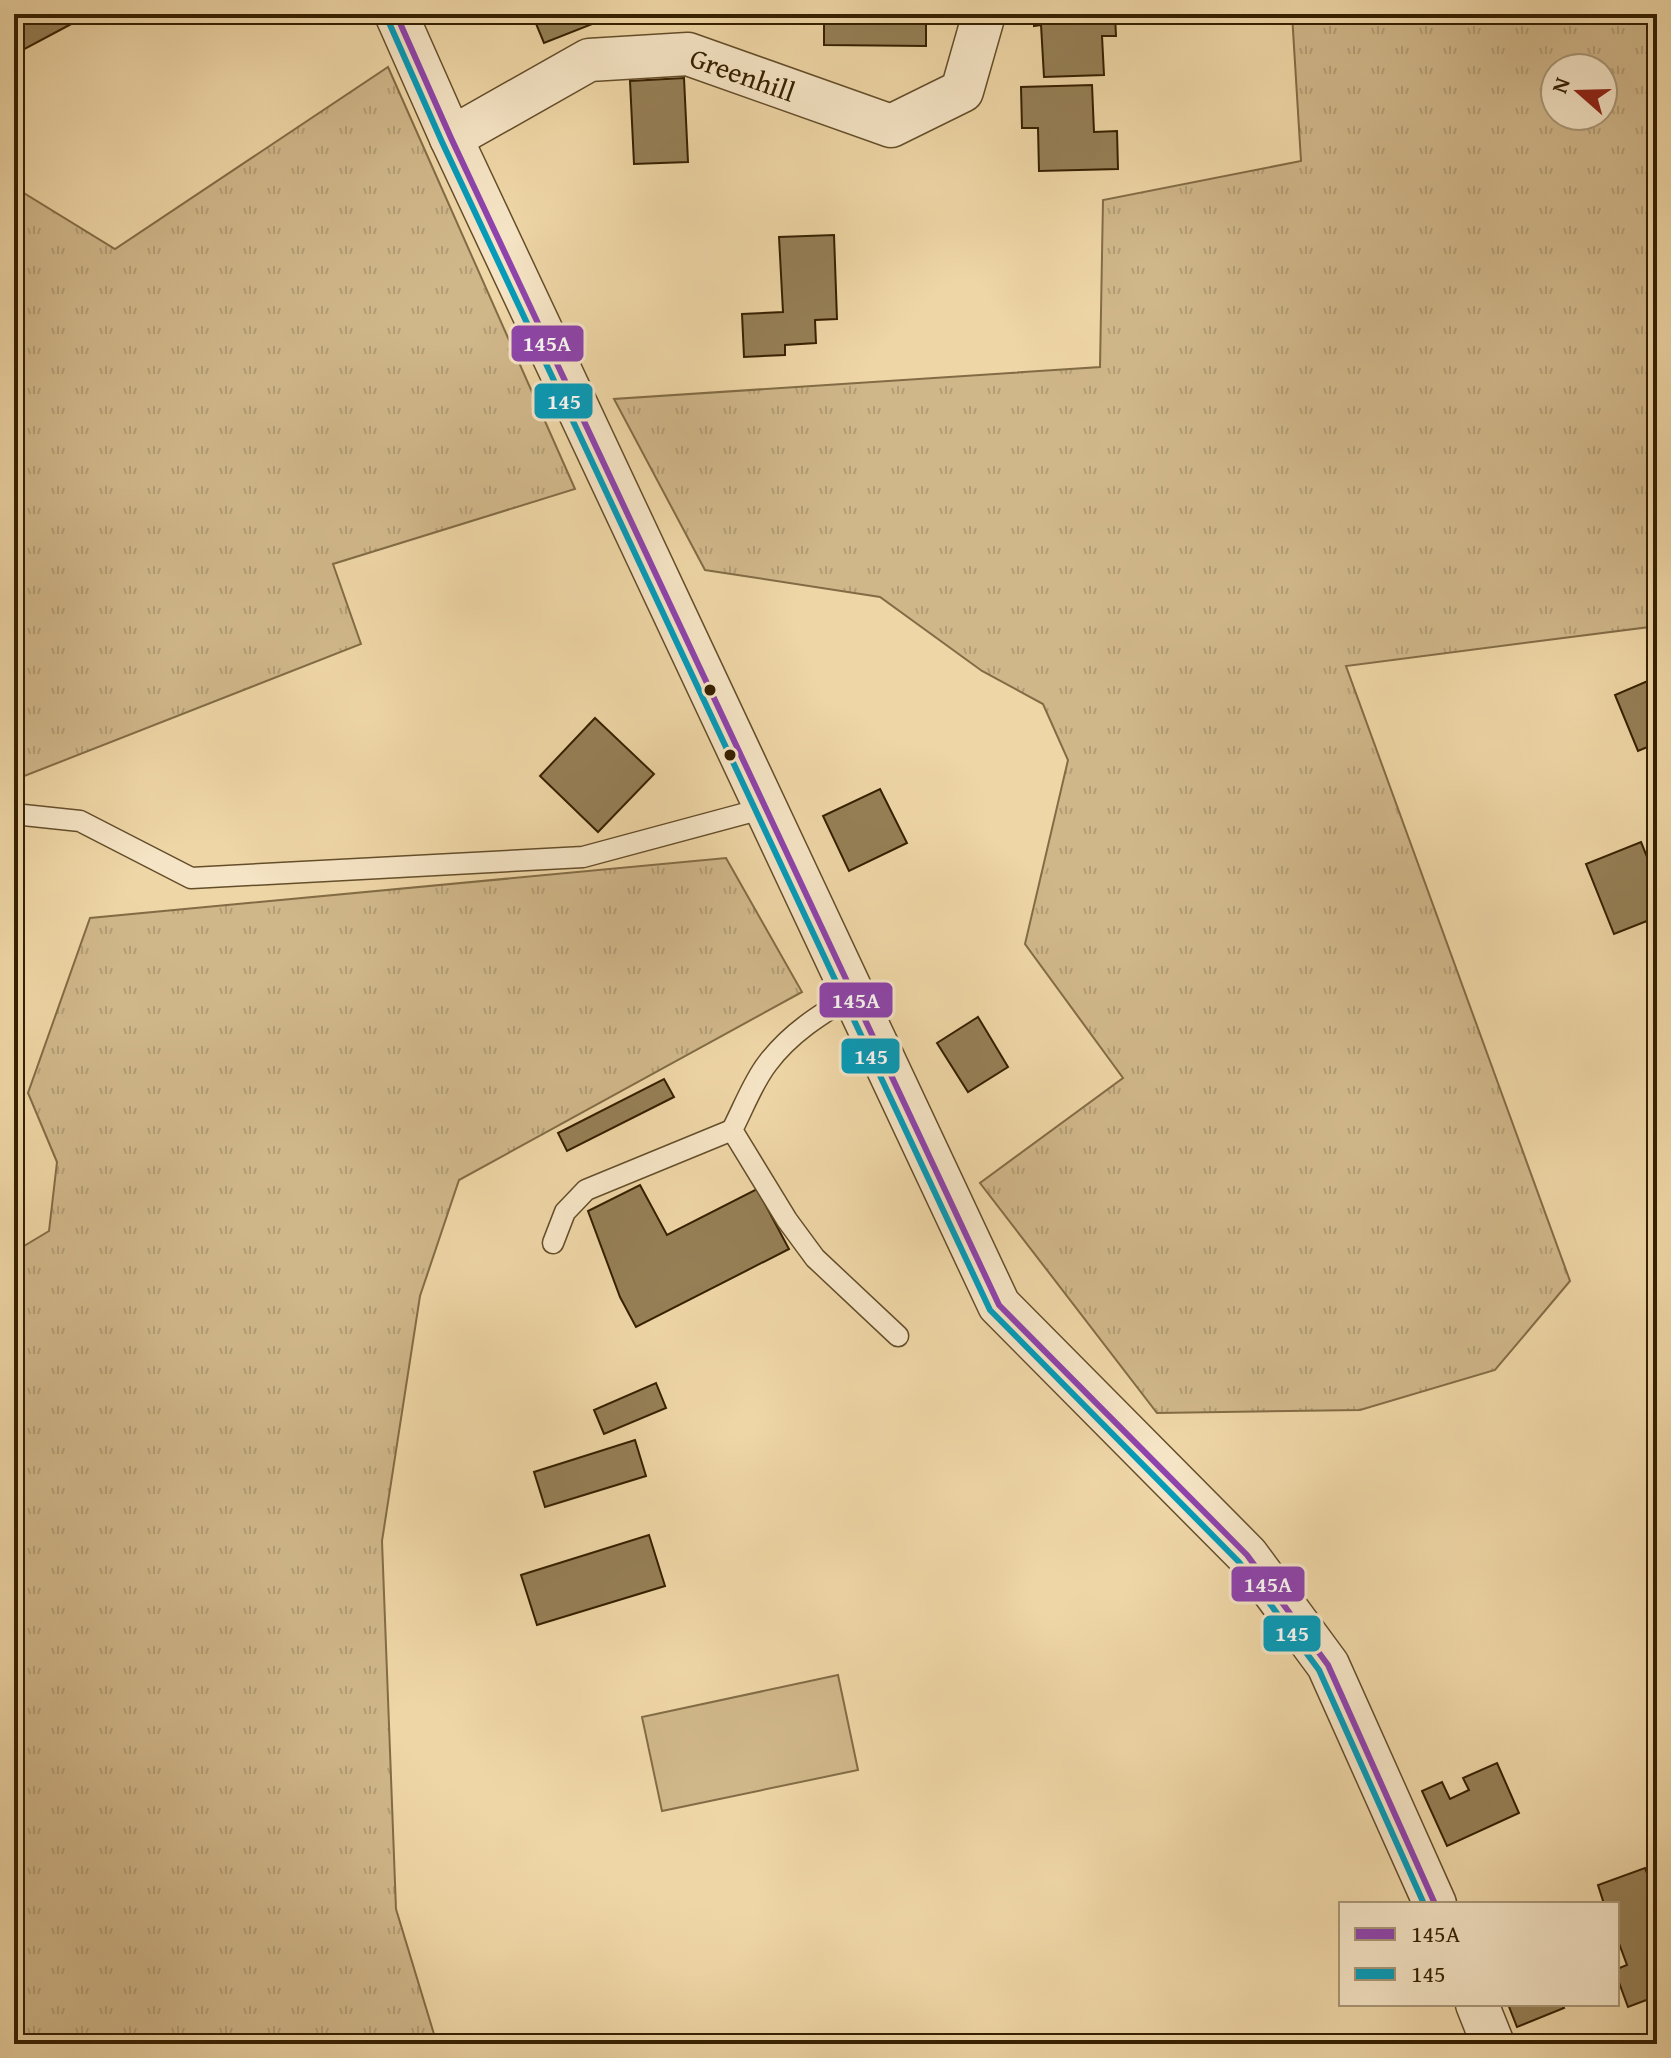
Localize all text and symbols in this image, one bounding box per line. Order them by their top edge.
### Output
street label: Greenhill [685,36,801,111]
north arrow [1539,52,1619,132]
text: N [1543,73,1578,98]
line badge: 145A [510,324,585,363]
text: 145A [523,327,571,359]
line badge: 145 [533,382,594,420]
text: 145 [547,385,581,417]
unlabelled marker [702,682,718,698]
unlabelled marker [722,747,738,763]
line badge: 145A [818,981,894,1019]
text: 145A [832,984,880,1016]
line badge: 145 [840,1037,901,1075]
text: 145 [854,1040,888,1072]
line badge: 145A [1230,1565,1306,1603]
text: 145A [1244,1568,1292,1600]
line badge: 145 [1262,1614,1322,1653]
text: 145 [1275,1617,1309,1649]
legend [1339,1902,1619,2006]
text: 145A [1411,1916,1461,1951]
text: 145 [1411,1956,1446,1991]

